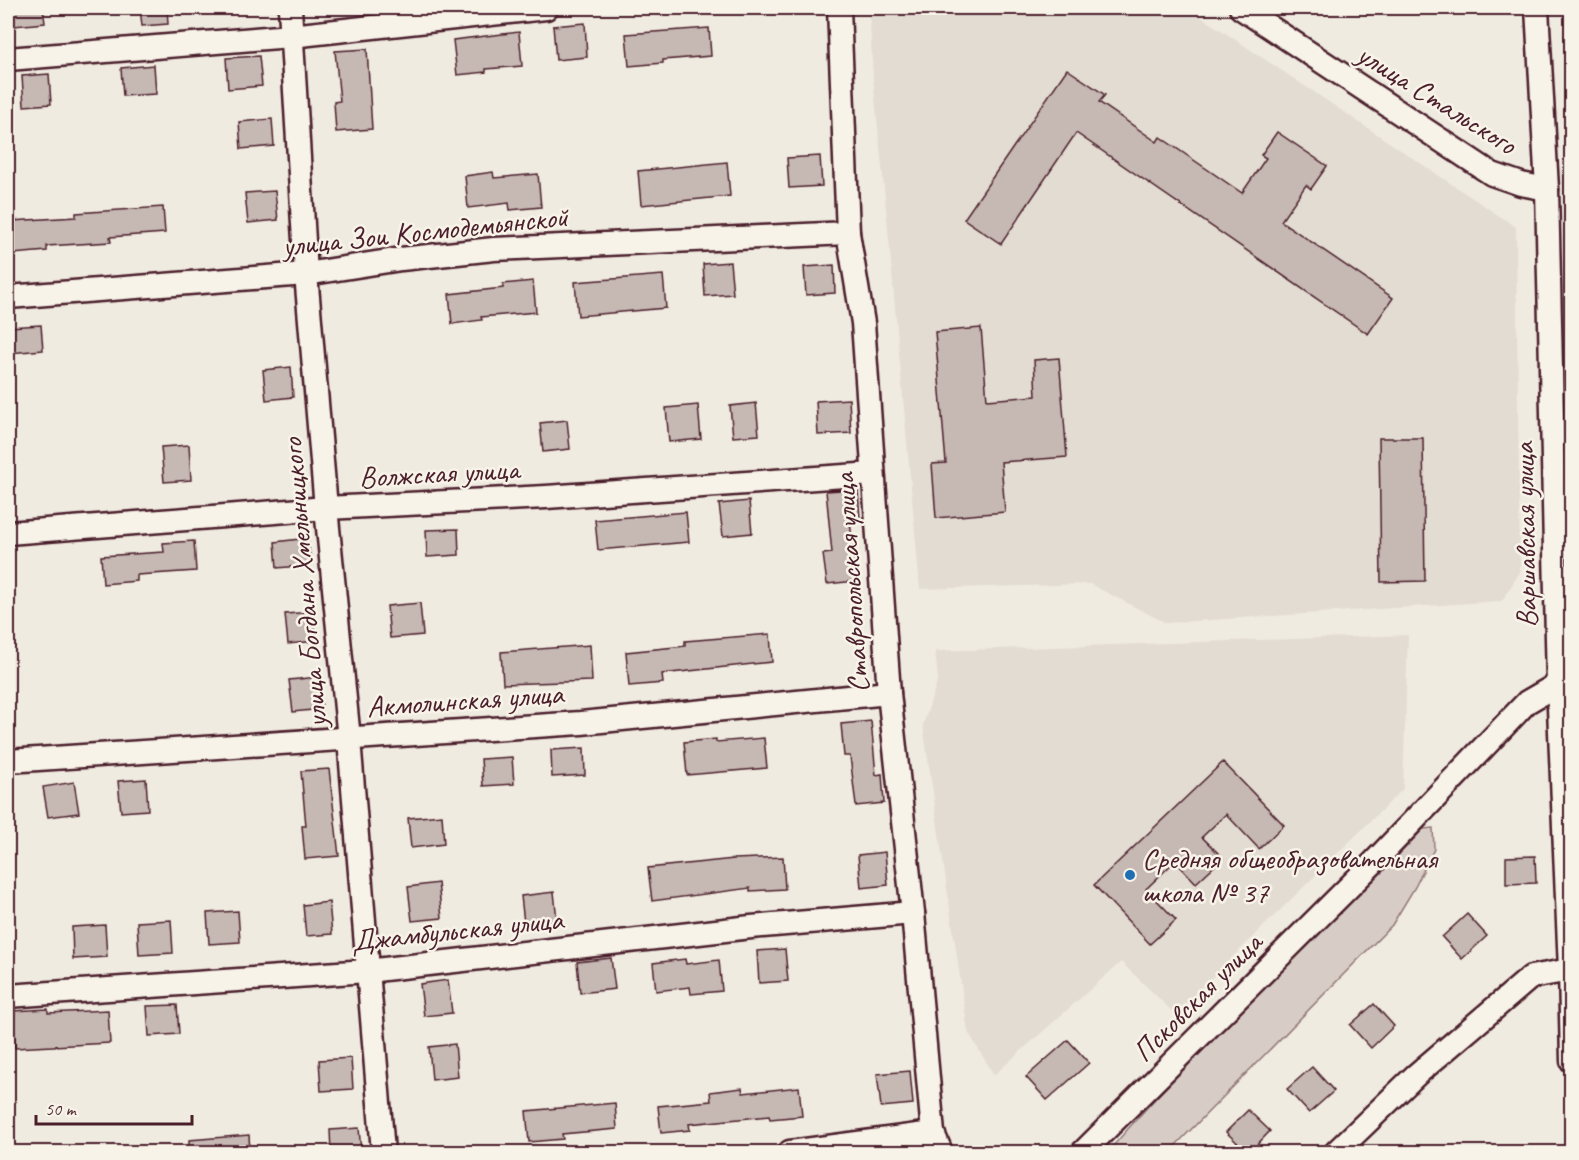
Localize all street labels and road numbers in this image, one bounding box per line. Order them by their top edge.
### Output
street label: улица Стальского [1349,34,1525,164]
street label: улица Зои Космодемьянской [278,197,571,265]
street label: улица Богдана Хмельницкого [272,435,336,731]
street label: Варшавская улица [1504,440,1546,628]
street label: Волжская улица [358,450,523,496]
street label: Ставропольская улица [824,470,878,694]
street label: Акмолинская улица [366,674,566,726]
street label: Джамбульская улица [349,900,567,960]
street label: Псковская улица [1124,922,1272,1070]

